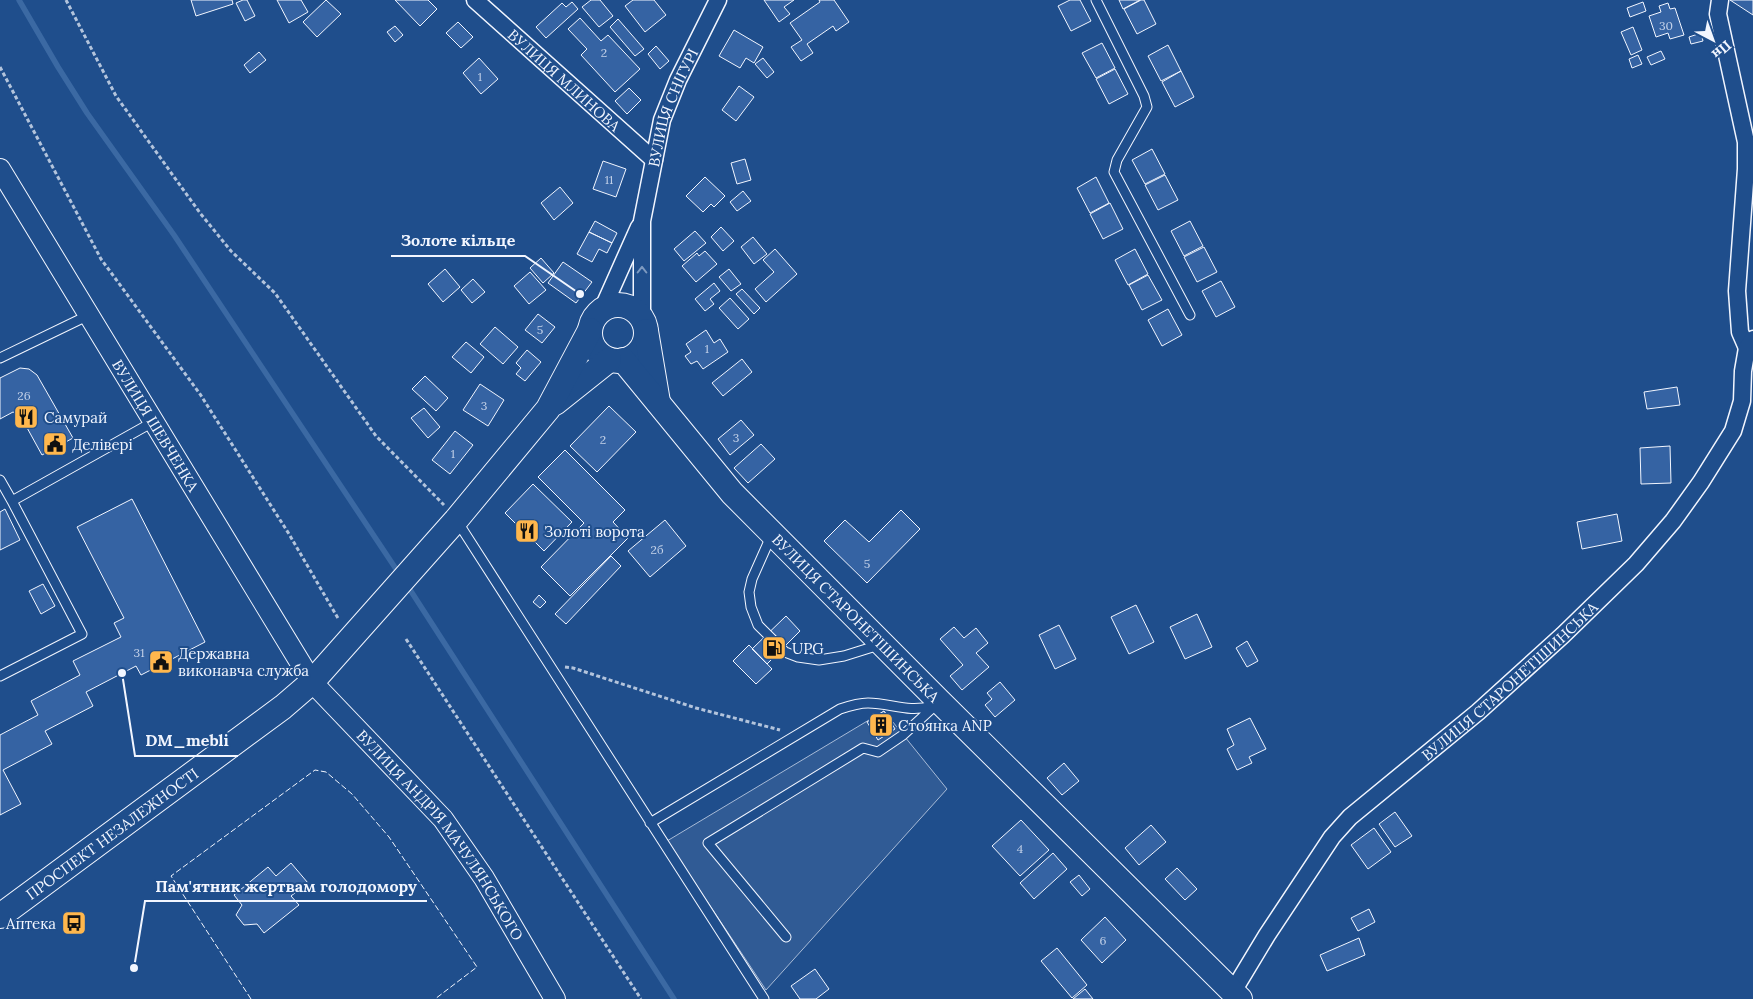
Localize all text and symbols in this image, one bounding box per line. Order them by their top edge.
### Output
north arrow [1688,15,1738,65]
house number: 30 [1659,18,1673,33]
street label: ВУЛИЦЯ МЛИНОВА [504,25,625,136]
text: Пн [1708,36,1735,63]
house number: 2 [601,45,607,60]
street label: ВУЛИЦЯ СНІГУРІ [643,45,702,168]
house number: 1 [478,69,482,84]
house number: 11 [605,172,613,187]
callout: Золоте кільце [391,225,525,256]
text: Золоте кільце [401,230,516,250]
one-way arrow [637,266,647,274]
house number: 5 [537,322,543,337]
house number: 1 [705,341,709,356]
street label: ВУЛИЦЯ ШЕВЧЕНКА [108,356,204,495]
house number: 26 [17,388,31,403]
house number: 3 [481,398,488,413]
restaurant icon: Самурай [13,404,39,430]
place label: Самурай [44,408,107,427]
house number: 3 [733,430,740,445]
public building icon: Делівері [42,431,68,457]
house number: 2 [600,432,606,447]
place label: Делівері [72,435,133,454]
house number: 1 [451,446,455,461]
restaurant icon: Золоті ворота [514,518,540,544]
place label: Золоті ворота [544,522,645,541]
street label: ВУЛИЦЯ СТАРОНЕТІШИНСЬКА [768,530,944,706]
house number: 2б [651,542,664,557]
house number: 5 [864,556,870,571]
street label: ВУЛИЦЯ СТАРОНЕТІШИНСЬКА [1417,597,1602,764]
fuel station icon: UPG [761,635,787,661]
place label: UPG [792,639,824,658]
place label: Державна виконавча служба [178,644,309,680]
house number: 31 [133,645,145,660]
public building icon: Державна виконавча служба [148,649,174,675]
building icon: Стоянка ANP [868,712,894,738]
place label: Стоянка ANP [898,716,992,735]
callout: DM_mebli [135,725,238,756]
street label: ВУЛИЦЯ АНДРІЯ МАЧУЛЯНСЬКОГО [353,726,528,944]
text: DM_mebli [145,730,229,750]
street label: ПРОСПЕКТ НЕЗАЛЕЖНОСТІ [22,763,202,903]
house number: 4 [1017,841,1024,856]
callout: Пам'ятник жертвам голодомору [145,870,427,901]
text: Пам'ятник жертвам голодомору [155,876,417,896]
bus stop icon: Аптека [61,910,87,936]
place label: Аптека [5,914,56,933]
house number: 6 [1100,933,1107,948]

